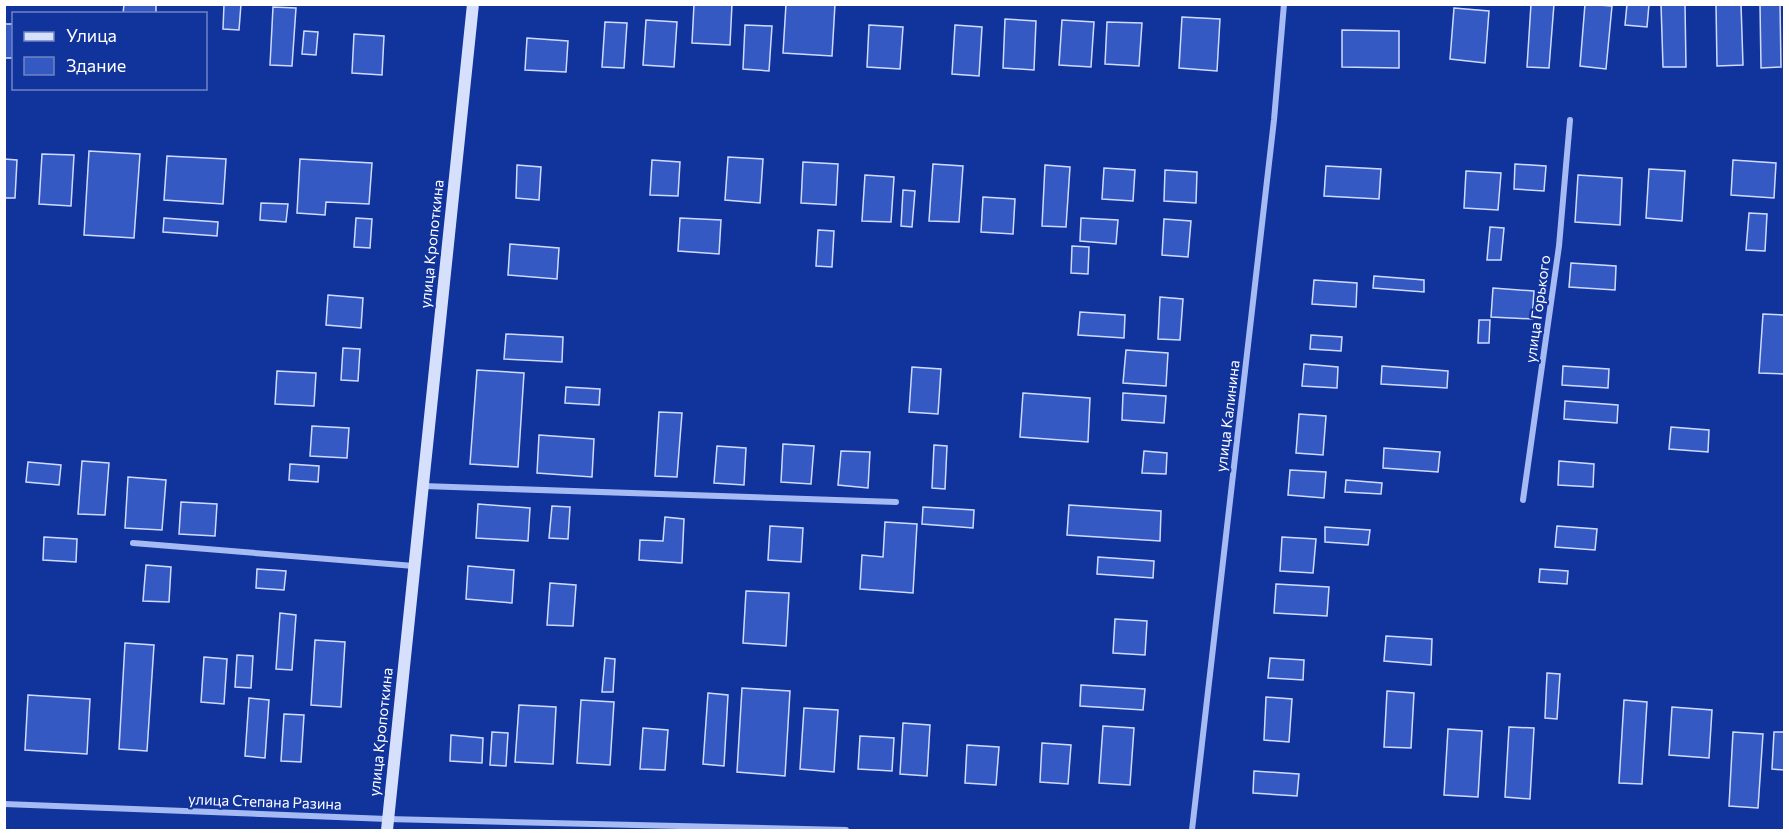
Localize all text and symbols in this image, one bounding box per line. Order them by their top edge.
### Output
legend [12,12,207,90]
text: Улица [66,24,117,46]
text: Здание [66,54,126,76]
street label: улица Кропоткина [415,179,447,309]
street label: улица Горького [1521,254,1553,364]
street label: улица Калинина [1211,359,1243,473]
street label: улица Кропоткина [364,667,396,797]
street label: улица Степана Разина [188,789,342,813]

